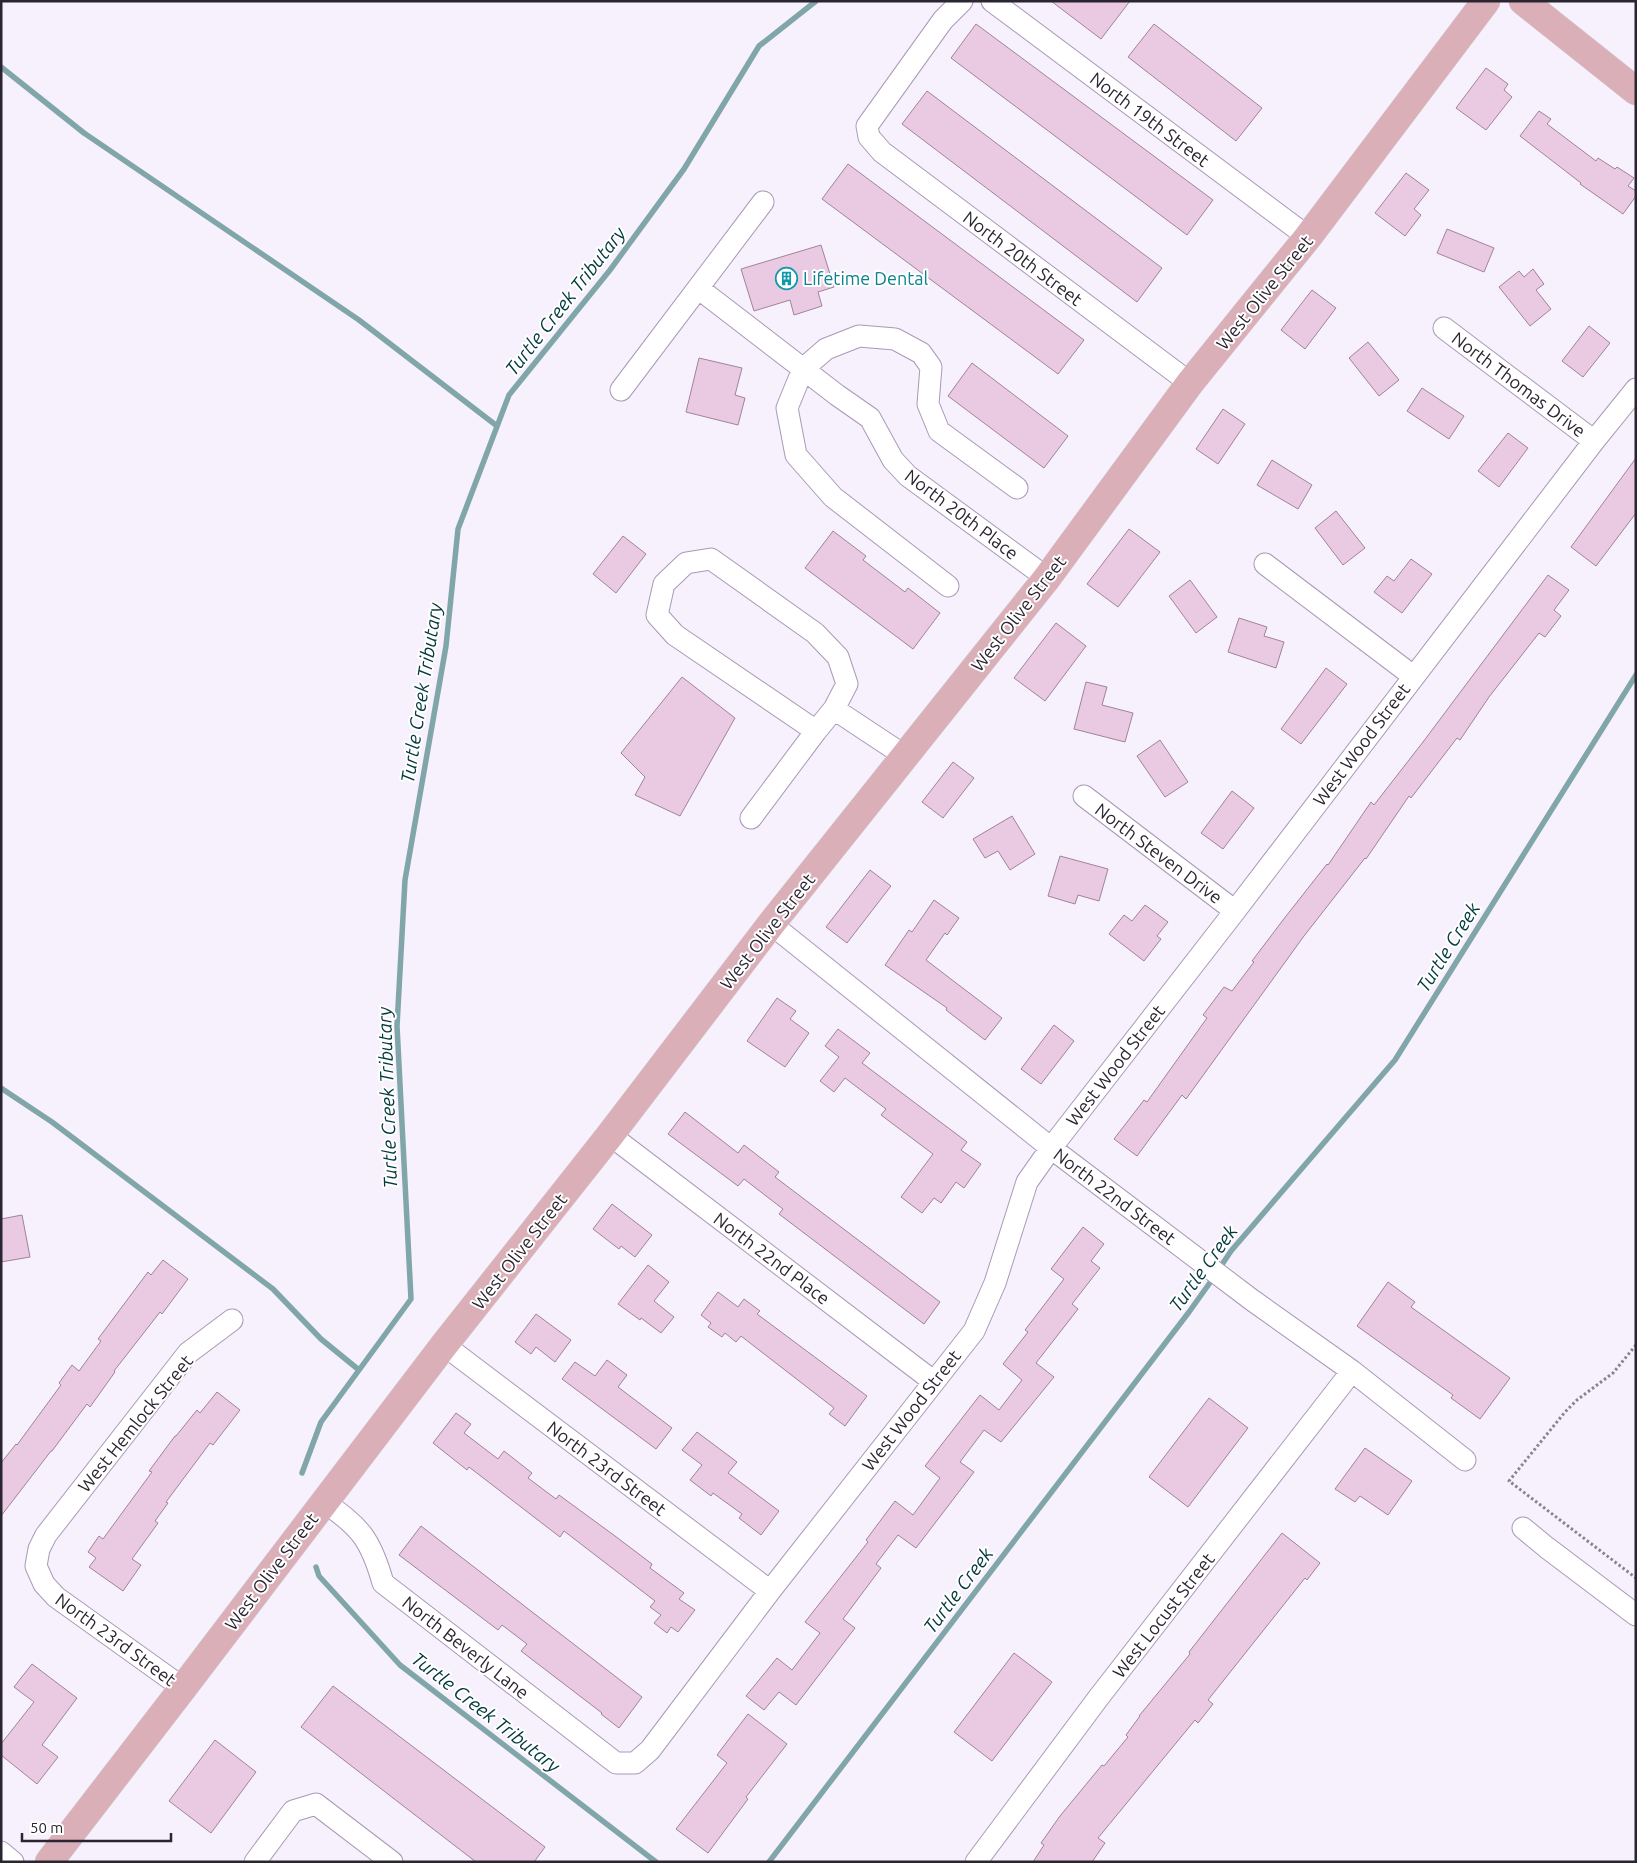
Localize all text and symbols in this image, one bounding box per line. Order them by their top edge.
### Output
street label: North 19th Street [1087,68,1213,170]
street label: North 20th Street [960,207,1086,309]
water label: Turtle Creek Tributary [500,222,630,379]
street label: West Olive Street [1212,231,1316,353]
building icon: Lifetime Dental [775,266,799,290]
place label: Lifetime Dental [803,268,929,288]
street label: North Thomas Drive [1448,327,1590,441]
street label: North 20th Place [901,465,1023,563]
street label: West Olive Street [967,551,1069,675]
water label: Turtle Creek Tributary [396,600,446,785]
street label: West Wood Street [1309,679,1413,809]
street label: North Steven Drive [1092,799,1226,907]
street label: West Olive Street [716,869,818,993]
water label: Turtle Creek [1412,898,1484,996]
street label: West Wood Street [1062,1001,1168,1129]
water label: Turtle Creek Tributary [373,1006,401,1189]
street label: North 22nd Street [1050,1144,1180,1248]
street label: West Olive Street [468,1189,570,1313]
street label: North 22nd Place [710,1208,834,1308]
water label: Turtle Creek [1164,1220,1242,1316]
street label: West Wood Street [858,1346,964,1474]
street label: West Hemlock Street [74,1350,196,1496]
street label: North 23rd Street [544,1417,670,1519]
street label: West Olive Street [220,1509,322,1633]
water label: Turtle Creek [919,1543,997,1637]
street label: West Locust Street [1108,1549,1218,1681]
street label: North 23rd Street [52,1589,180,1689]
street label: North Beverly Lane [399,1591,533,1703]
water label: Turtle Creek Tributary [408,1647,565,1777]
scale bar [22,1810,171,1842]
text: 50 m [30,1819,63,1836]

